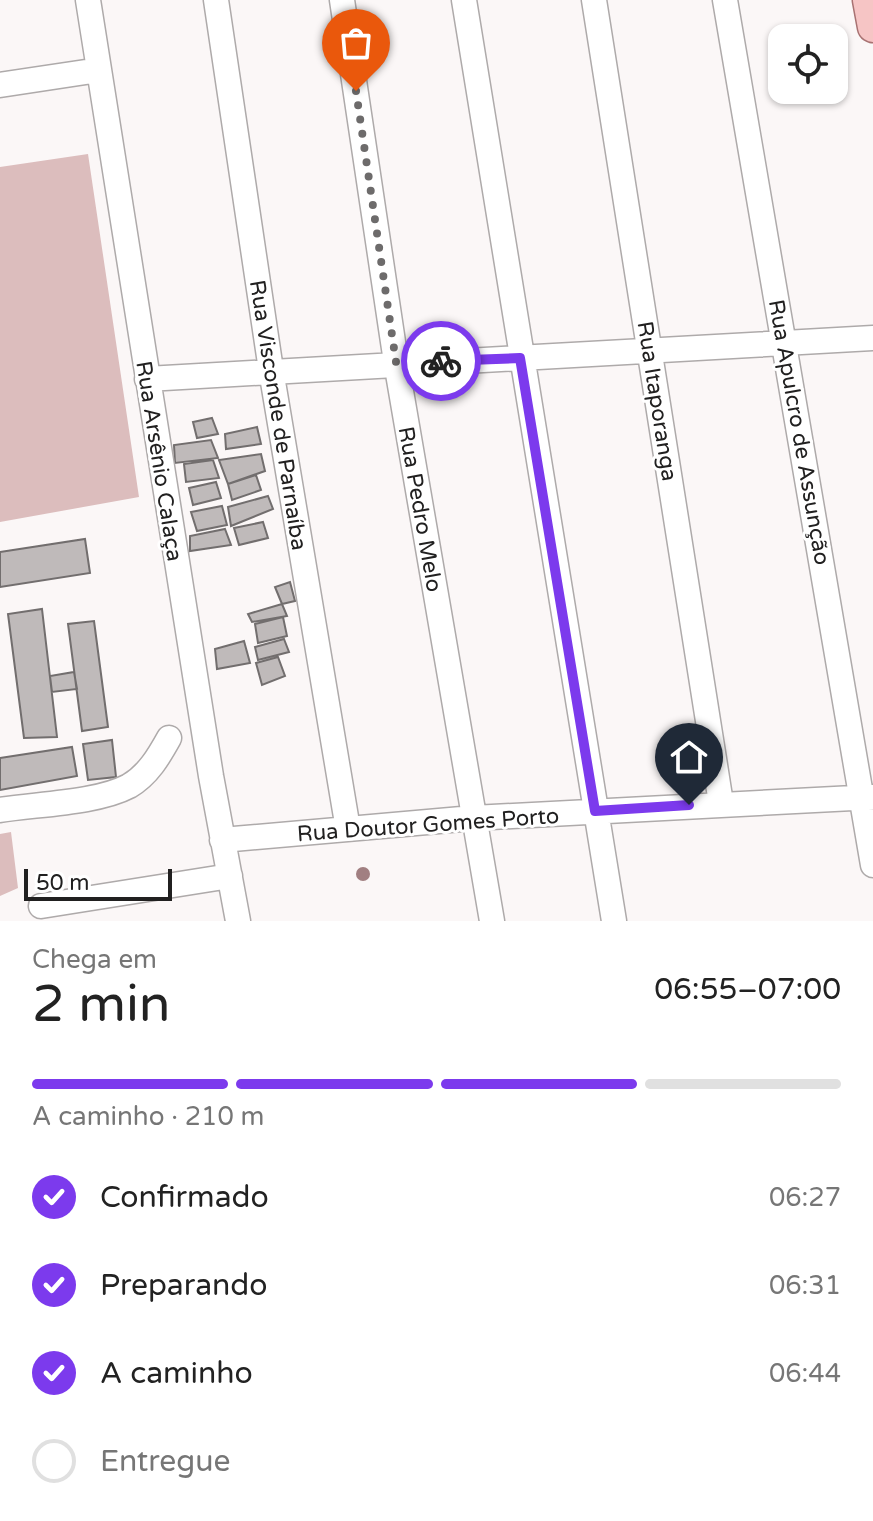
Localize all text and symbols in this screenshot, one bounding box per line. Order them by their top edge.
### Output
pin [322,9,390,91]
icon: bag [334,21,378,65]
map controls [768,24,848,104]
button: locate [768,24,848,104]
street label: Rua Visconde de Parnaíba [244,278,312,552]
street label: Rua Apulcro de Assunção [763,297,835,567]
street label: Rua Itaporanga [632,319,682,483]
courier [401,321,481,401]
icon: bike [419,339,463,383]
street label: Rua Arsênio Calaça [130,359,188,563]
street label: Rua Pedro Melo [393,424,447,594]
pin [655,723,723,805]
icon: home [667,735,711,779]
street label: Rua Doutor Gomes Porto [296,803,560,847]
scale bar [24,865,172,901]
text: 50 m [36,870,90,896]
text: Chega em [32,944,157,975]
text: 06:55–07:00 [654,971,841,1008]
text: 2 min [32,973,171,1036]
text: A caminho · 210 m [32,1101,264,1132]
icon: check [32,1175,76,1219]
text: Confirmado [100,1179,269,1216]
text: 06:27 [769,1182,841,1213]
icon: check [32,1263,76,1307]
text: Preparando [100,1267,268,1304]
text: 06:31 [769,1270,841,1301]
icon: check [32,1351,76,1395]
text: A caminho [100,1355,253,1392]
text: 06:44 [769,1358,841,1389]
text: Entregue [100,1443,231,1480]

